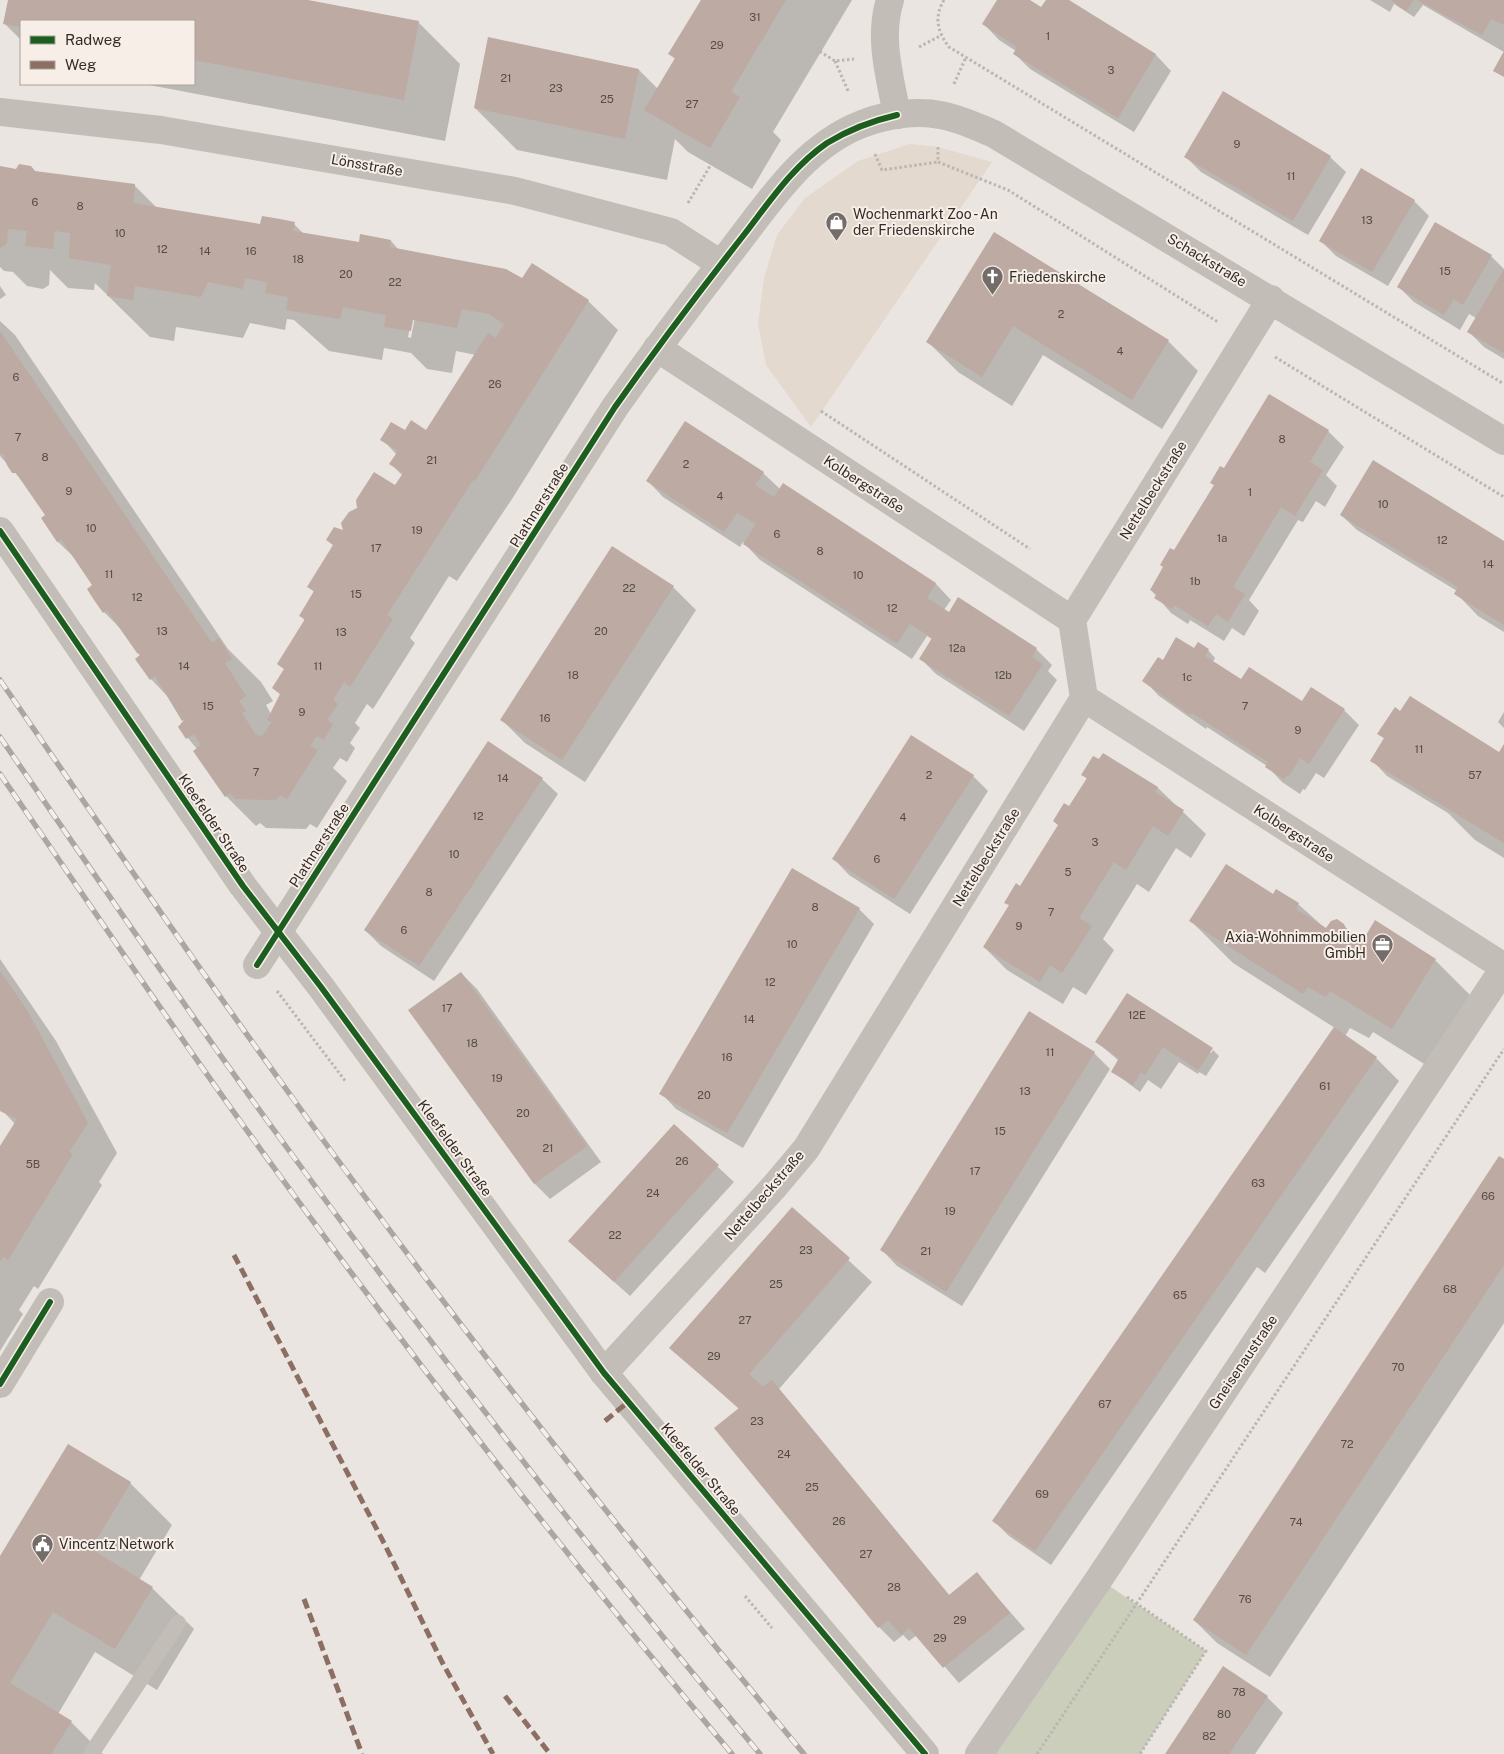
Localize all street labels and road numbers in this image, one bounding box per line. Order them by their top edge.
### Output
street label: Lönsstraße [330,151,404,179]
street label: Schackstraße [1165,230,1249,290]
street label: Nettelbeckstraße [1116,438,1190,542]
street label: Kolbergstraße [821,452,907,516]
street label: Plathnerstraße [507,460,572,550]
street label: Kleefelder Straße [175,771,253,875]
street label: Plathnerstraße [286,800,352,890]
street label: Kolbergstraße [1251,801,1337,865]
street label: Nettelbeckstraße [949,805,1023,909]
street label: Kleefelder Straße [415,1097,495,1199]
street label: Nettelbeckstraße [721,1147,807,1243]
street label: Gneisenaustraße [1206,1312,1280,1412]
street label: Kleefelder Straße [658,1420,744,1518]

